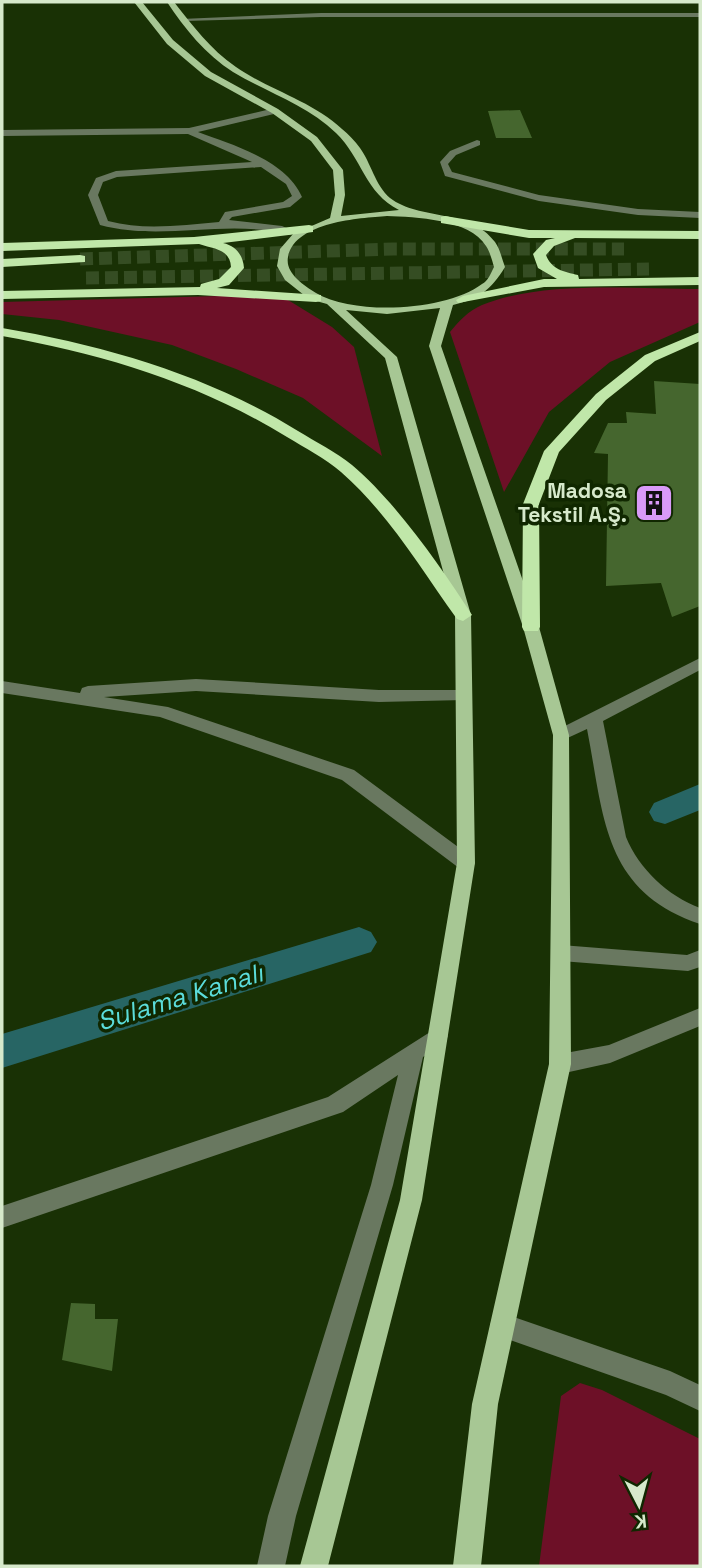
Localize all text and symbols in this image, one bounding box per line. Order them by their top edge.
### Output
place label: Madosa Tekstil A.Ş. [518,477,627,528]
building icon: Madosa Tekstil A.Ş. [633,482,675,524]
water label: Sulama Kanalı [93,955,269,1038]
north arrow [604,1470,674,1540]
text: K [633,1508,648,1534]

